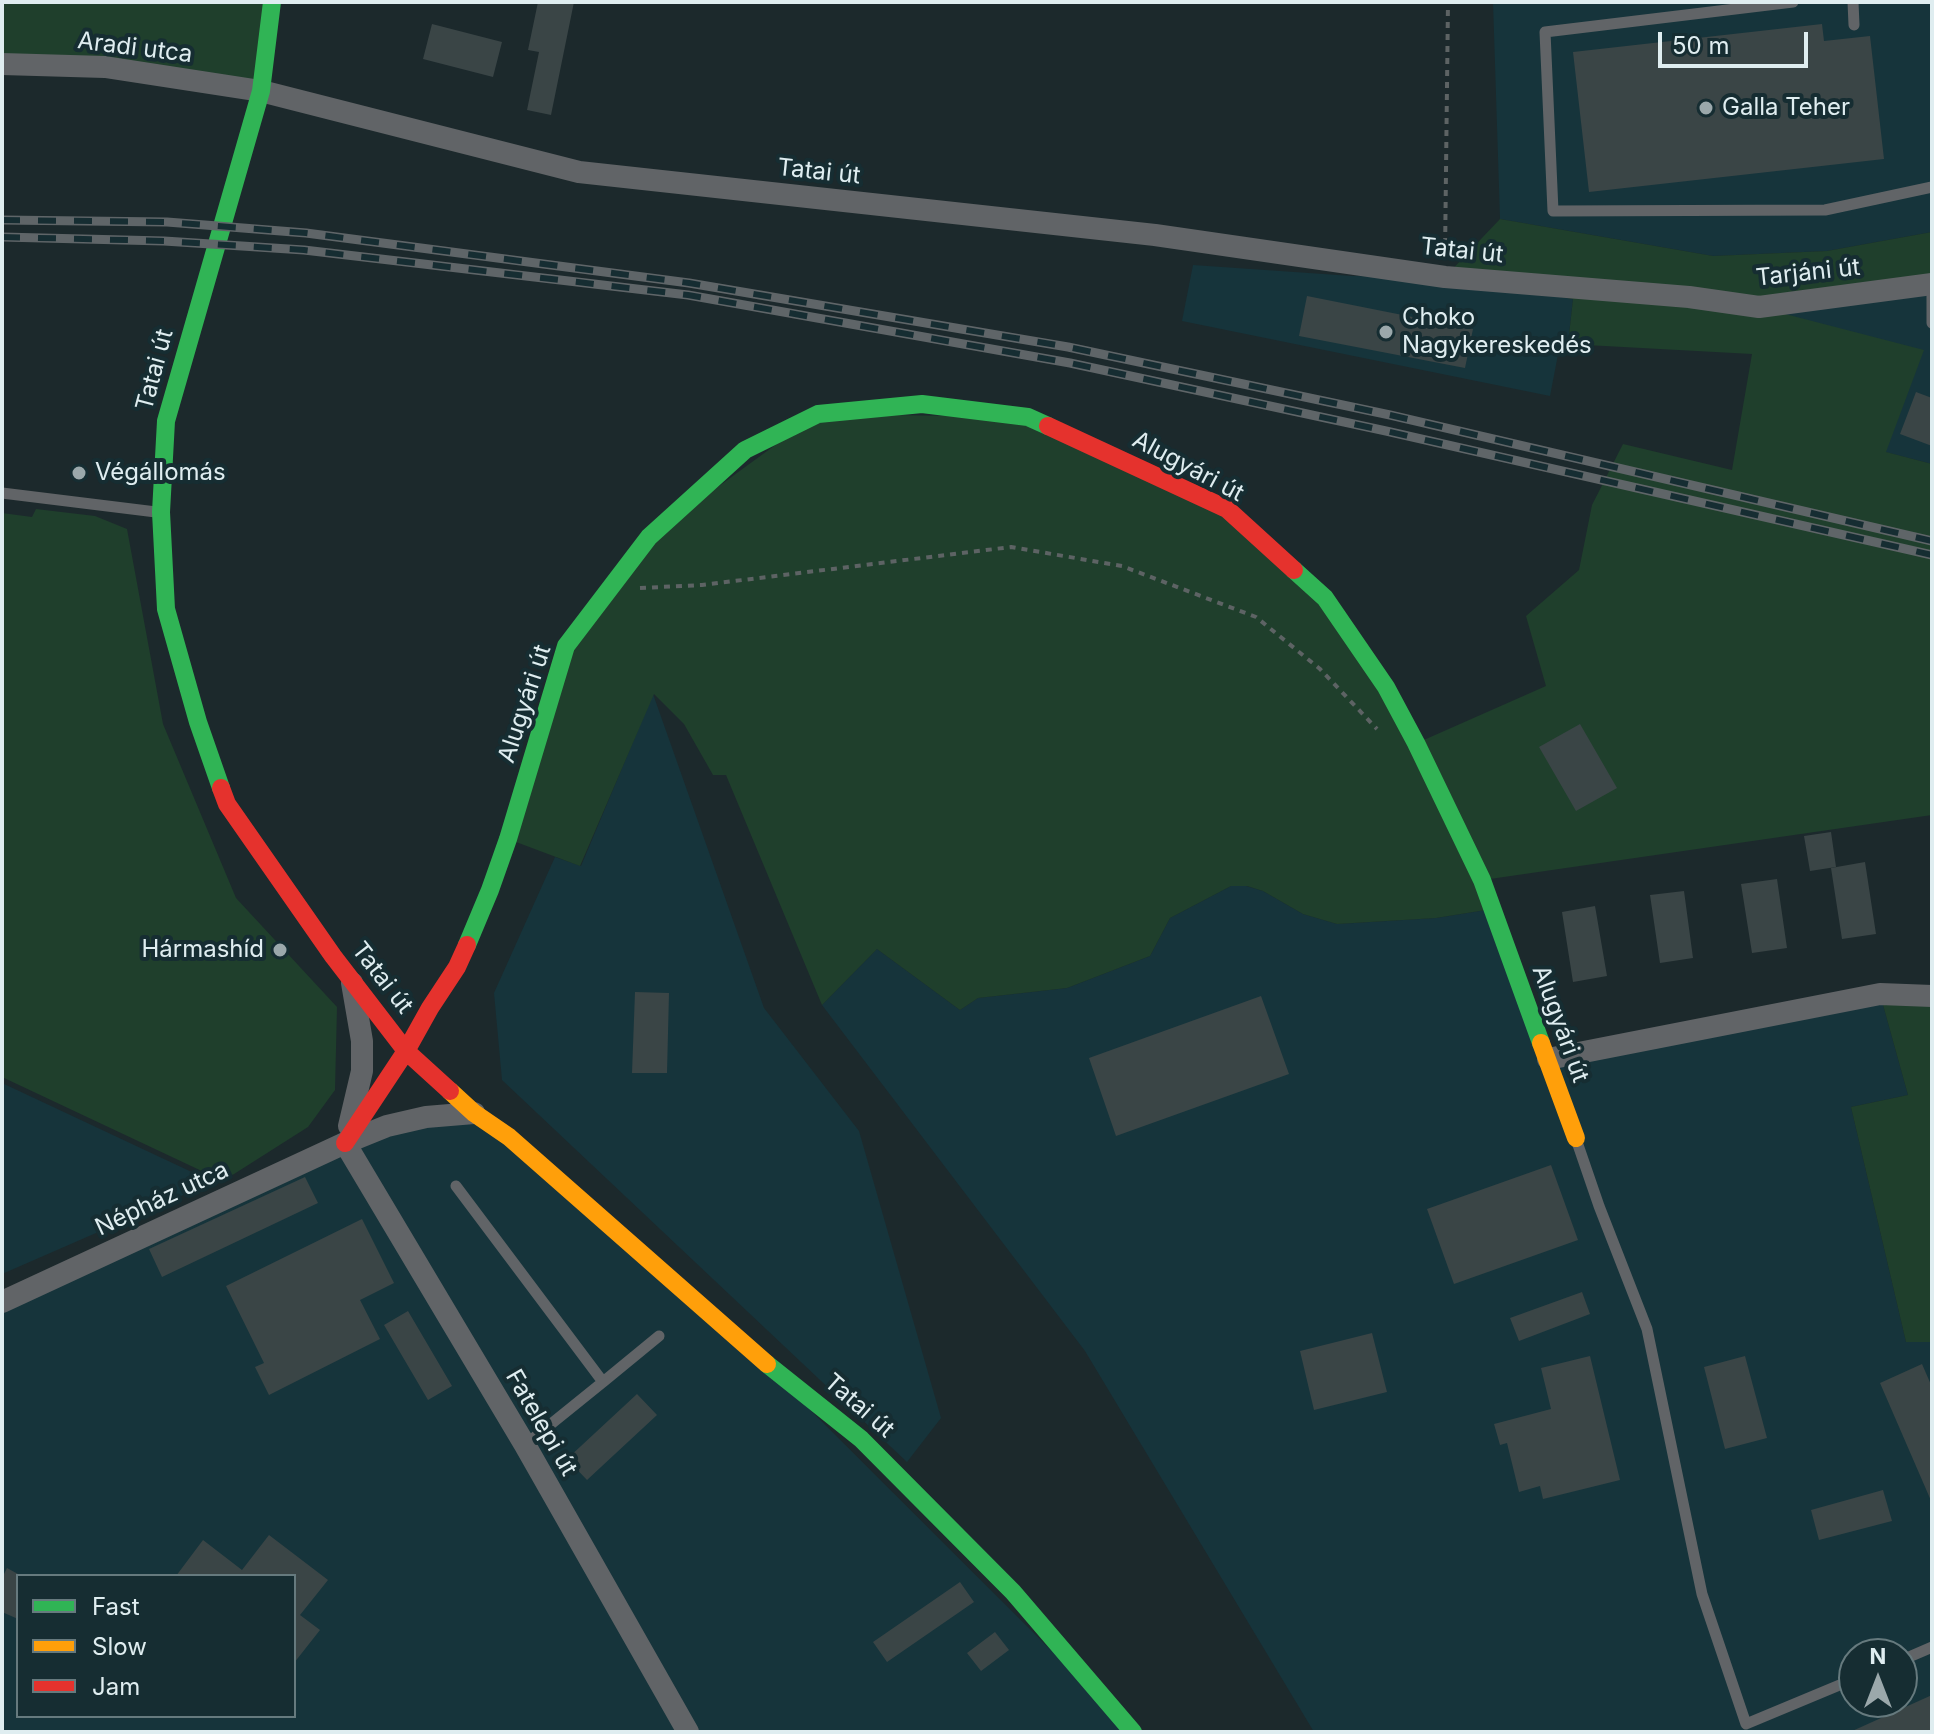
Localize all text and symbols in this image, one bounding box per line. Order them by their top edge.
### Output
scale bar [1662,16,1812,66]
street label: Aradi utca [76,27,194,69]
text: 50 m [1672,31,1730,60]
place label: Galla Teher [1722,94,1850,122]
marker: Galla Teher [1697,99,1715,117]
street label: Tatai út [776,153,862,191]
street label: Tatai út [1419,232,1505,270]
street label: Tarjáni út [1754,253,1862,293]
place label: Choko Nagykereskedés [1402,304,1592,360]
marker: Choko Nagykereskedés [1377,323,1395,341]
street label: Tatai út [130,326,180,414]
street label: Alugyári út [1127,426,1249,508]
place label: Végállomás [95,459,226,487]
marker: Végállomás [70,464,88,482]
street label: Alugyári út [492,641,558,767]
place label: Hármashíd [141,936,264,964]
street label: Tatai út [345,936,419,1020]
marker: Hármashíd [271,941,289,959]
street label: Alugyári út [1526,962,1594,1086]
street label: Népház utca [91,1156,233,1242]
street label: Fatelepi út [499,1365,583,1481]
street label: Tatai út [818,1368,900,1444]
legend [16,1574,296,1718]
text: Fast [92,1592,140,1621]
text: Slow [92,1632,147,1661]
north arrow [1838,1638,1918,1718]
text: N [1870,1643,1886,1669]
text: Jam [92,1672,140,1701]

